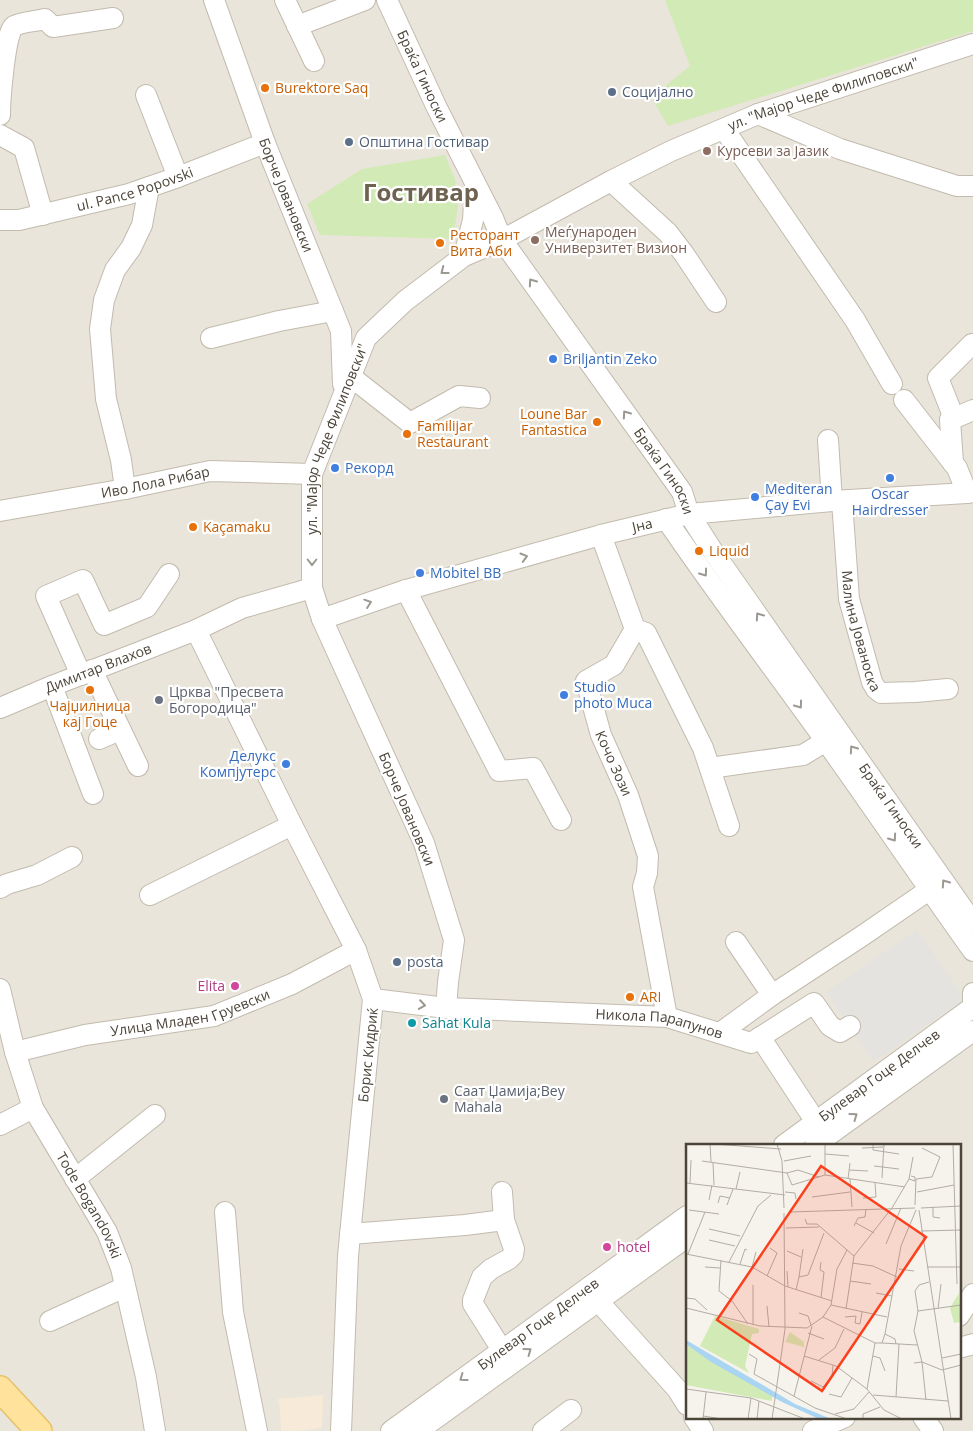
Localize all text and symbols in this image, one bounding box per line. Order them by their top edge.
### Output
street label: Браќа Гиноски [393,27,453,125]
street label: ул. "Мајор Чеде Филиповски" [725,52,921,135]
place label: Burektore Saq [275,78,368,97]
marker: Burektore Saq [259,82,271,94]
place label: Социјално [622,82,694,101]
marker: Социјално [606,86,618,98]
place label: Општина Гостивар [359,132,489,151]
street label: Борче Јовановски [255,135,318,255]
marker: Општина Гостивар [343,136,355,148]
place label: Курсеви за Јазик [717,141,830,160]
marker: Курсеви за Јазик [701,145,713,157]
street label: ul. Pance Popovski [75,162,196,215]
district label: Гостивар [363,175,479,208]
place label: Меѓународен Универзитет Визион [545,222,687,257]
place label: Ресторант Вита Аби [450,225,520,260]
marker: Меѓународен Универзитет Визион [529,234,541,246]
marker: Ресторант Вита Аби [434,237,446,249]
one-way arrow [440,265,450,274]
one-way arrow [529,278,538,288]
street label: ул. "Мајор Чеде Филиповски" [302,341,372,535]
place label: Briljantin Zeko [563,349,657,368]
marker: Briljantin Zeko [547,353,559,365]
place label: Loune Bar Fantastica [520,404,587,439]
one-way arrow [623,410,632,420]
place label: Familijar Restaurant [417,416,489,451]
marker: Loune Bar Fantastica [591,416,603,428]
street label: Браќа Гиноски [630,424,699,517]
marker: Familijar Restaurant [401,428,413,440]
place label: Рекорд [345,458,394,477]
street label: Иво Лола Рибар [99,461,211,502]
marker: Рекорд [329,462,341,474]
marker: Oscar Hairdresser [884,472,896,484]
place label: Mediteran Çay Evi [765,479,833,514]
place label: Oscar Hairdresser [852,484,928,519]
marker: Mediteran Çay Evi [749,491,761,503]
street label: Јна [628,513,654,537]
place label: Kaçamaku [203,517,271,536]
marker: Kaçamaku [187,521,199,533]
place label: Liquid [709,541,749,560]
marker: Liquid [693,545,705,557]
one-way arrow [519,552,528,562]
one-way arrow [307,558,317,566]
place label: Mobitel BB [430,563,501,582]
marker: Mobitel BB [414,567,426,579]
one-way arrow [698,567,706,576]
street label: Малина Јованоска [838,570,886,695]
one-way arrow [364,599,372,609]
one-way arrow [756,612,765,622]
street label: Димитар Влахов [42,638,154,697]
place label: Studio photo Muca [574,677,652,712]
place label: Црква "Пресвета Богородица" [169,682,284,717]
marker: Чајџилница кај Гоце [84,684,96,696]
marker: Studio photo Muca [558,689,570,701]
marker: Црква "Пресвета Богородица" [153,694,165,706]
place label: Чајџилница кај Гоце [50,696,130,731]
one-way arrow [793,699,802,709]
street label: Кочо Зози [591,727,637,799]
one-way arrow [850,745,859,755]
place label: Делукс Компјутерс [200,746,276,781]
street label: Борче Јовановски [375,749,440,869]
marker: Делукс Компјутерс [280,758,292,770]
street label: Браќа Гиноски [855,759,928,852]
one-way arrow [887,832,896,841]
one-way arrow [942,879,951,888]
place label: posta [407,952,443,971]
marker: posta [391,956,403,968]
place label: Elita [197,976,225,995]
marker: Elita [229,980,241,992]
street label: Улица Младен Груевски [109,984,273,1040]
place label: ARI [640,987,661,1006]
marker: ARI [624,991,636,1003]
one-way arrow [418,999,426,1010]
street label: Никола Парапунов [595,1004,725,1043]
street label: Борис Кидриќ [353,1006,382,1103]
place label: Sahat Kula [422,1013,491,1032]
marker: Sahat Kula [406,1017,418,1029]
street label: Булевар Гоце Делчев [815,1024,943,1126]
place label: Саат Џамија;Bey Mahala [454,1081,566,1116]
marker: Саат Џамија;Bey Mahala [438,1093,450,1105]
one-way arrow [848,1113,858,1122]
inset map [686,1144,960,1418]
street label: Tode Bogandovski [52,1148,126,1261]
place label: hotel [617,1237,650,1256]
marker: hotel [601,1241,613,1253]
street label: Булевар Гоце Делчев [474,1273,602,1374]
one-way arrow [522,1348,532,1357]
one-way arrow [459,1372,469,1381]

